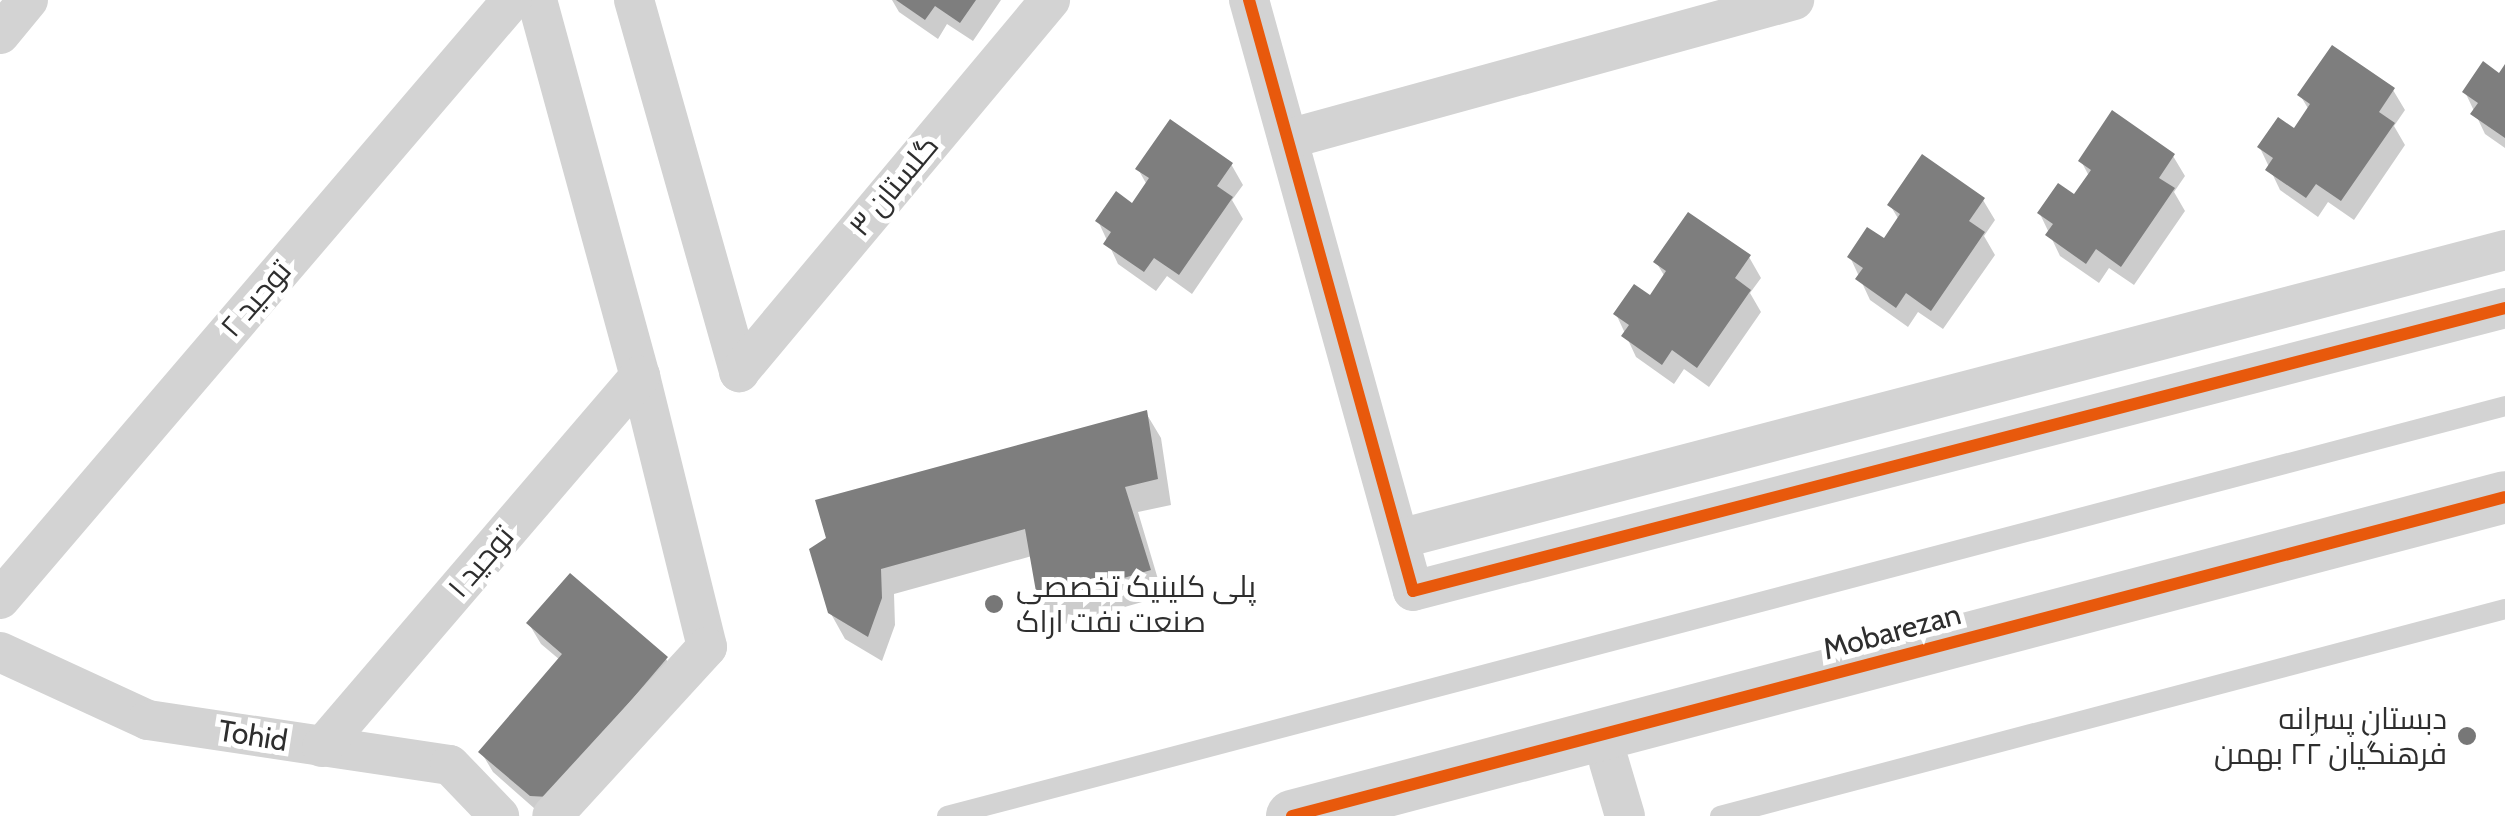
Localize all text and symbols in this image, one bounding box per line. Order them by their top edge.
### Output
street label: گلستان ۳ [842,128,946,244]
street label: توحید ۲ [213,253,299,345]
street label: توحید ۱ [440,519,522,605]
place label: پلی کلینیک تخصصی صنعت نفت اراک [1016,569,1256,640]
marker: پلی کلینیک تخصصی صنعت نفت اراک [981,591,1007,617]
street label: Mobarezan [1819,596,1965,668]
place label: دبستان پسرانه فرهنگیان ۲۲ بهمن [2214,701,2447,772]
street label: Tohid [216,713,290,759]
marker: دبستان پسرانه فرهنگیان ۲۲ بهمن [2456,725,2478,747]

